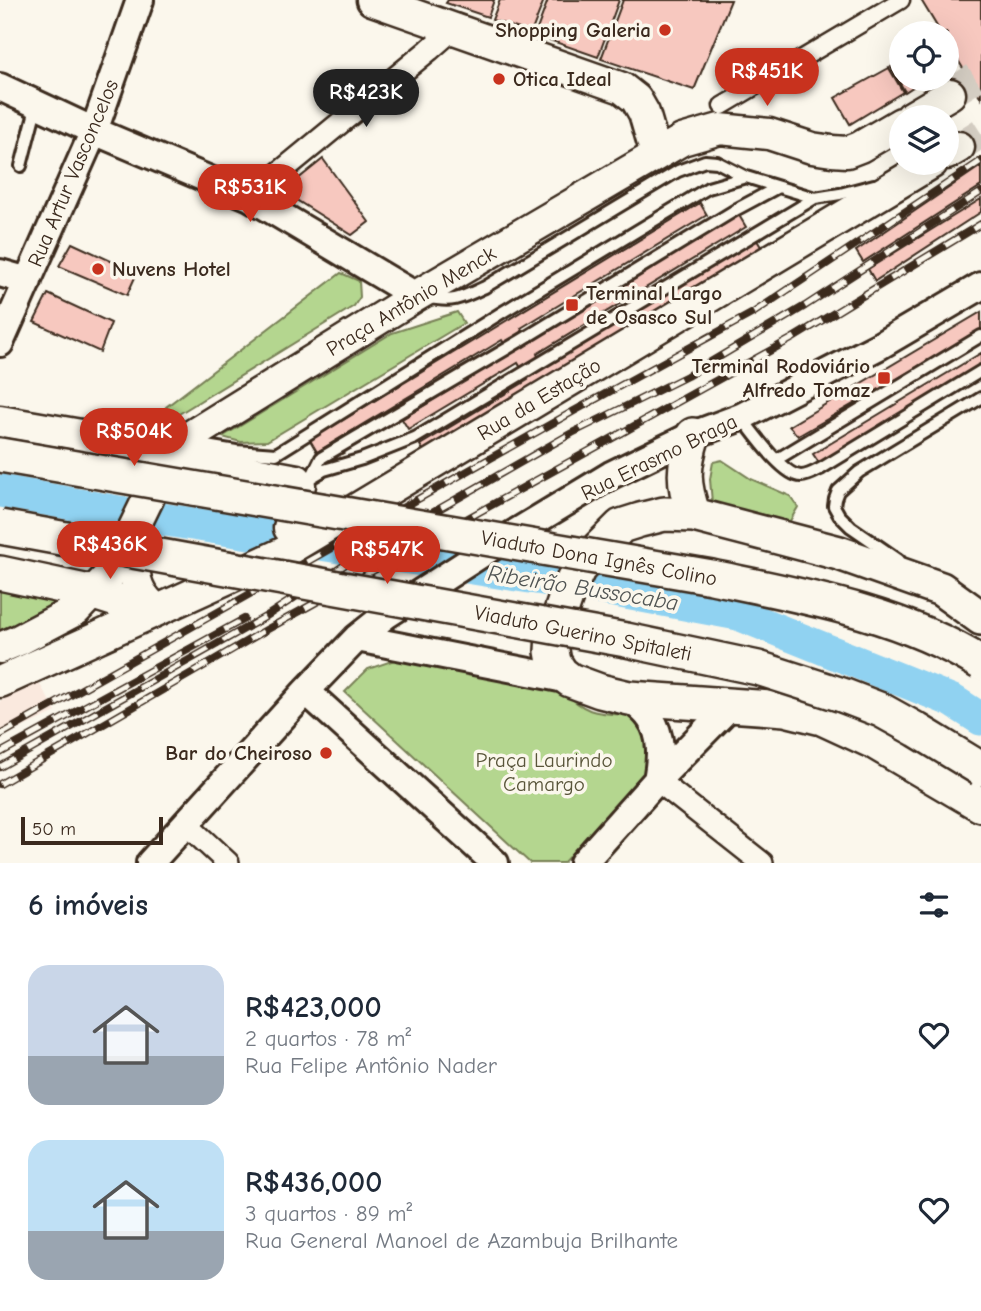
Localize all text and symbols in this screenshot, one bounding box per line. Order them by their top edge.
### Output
place label: Shopping Galeria [495,18,651,42]
map controls [889,21,959,175]
button: locate [889,21,959,91]
marker: Shopping Galeria [657,22,673,38]
pin: R$451K [710,48,824,108]
text: R$451K [731,57,803,84]
place label: Otica Ideal [513,67,612,91]
pin: R$423K [309,69,423,129]
marker: Otica Ideal [491,71,507,87]
street label: Rua Artur Vasconcelos [23,76,123,270]
text: R$423K [329,78,403,105]
button: layers [889,105,959,175]
pin: R$531K [193,164,307,224]
text: R$531K [214,173,286,200]
street label: Praça Antônio Menck [322,241,500,361]
place label: Nuvens Hotel [112,257,231,281]
marker: Nuvens Hotel [90,261,106,277]
place label: Terminal Largo de Osasco Sul [586,281,722,329]
marker: Terminal Largo de Osasco Sul [564,297,580,313]
street label: Rua da Estação [473,353,605,445]
place label: Terminal Rodoviário Alfredo Tomaz [692,354,870,402]
marker: Terminal Rodoviário Alfredo Tomaz [876,370,892,386]
pin: R$504K [77,408,191,468]
street label: Rua Erasmo Braga [577,409,741,505]
text: R$504K [96,417,172,444]
pin: R$436K [53,522,167,581]
street label: Viaduto Dona Ignês Colino [479,525,719,591]
pin: R$547K [330,526,444,586]
text: R$436K [73,530,147,557]
text: R$547K [350,535,424,562]
water label: Ribeirão Bussocaba [486,560,680,616]
street label: Viaduto Guerino Spitaleti [472,600,694,666]
place label: Bar do Cheiroso [165,741,312,765]
marker: Bar do Cheiroso [318,745,334,761]
park label: Praça Laurindo Camargo [475,748,613,796]
scale bar [21,814,163,846]
text: 50 m [32,818,76,840]
icon: filters [915,886,953,924]
text: 6 imóveis [28,888,148,923]
text: R$423,000 [245,990,382,1025]
icon: home [84,993,168,1077]
icon: heart [915,1016,953,1054]
text: 2 quartos · 78 m² [245,1025,411,1052]
text: Rua Felipe Antônio Nader [245,1052,497,1079]
text: R$436,000 [245,1165,382,1200]
icon: home [84,1168,168,1252]
icon: heart [915,1191,953,1229]
text: 3 quartos · 89 m² [245,1200,412,1227]
text: Rua General Manoel de Azambuja Brilhante [245,1227,678,1254]

